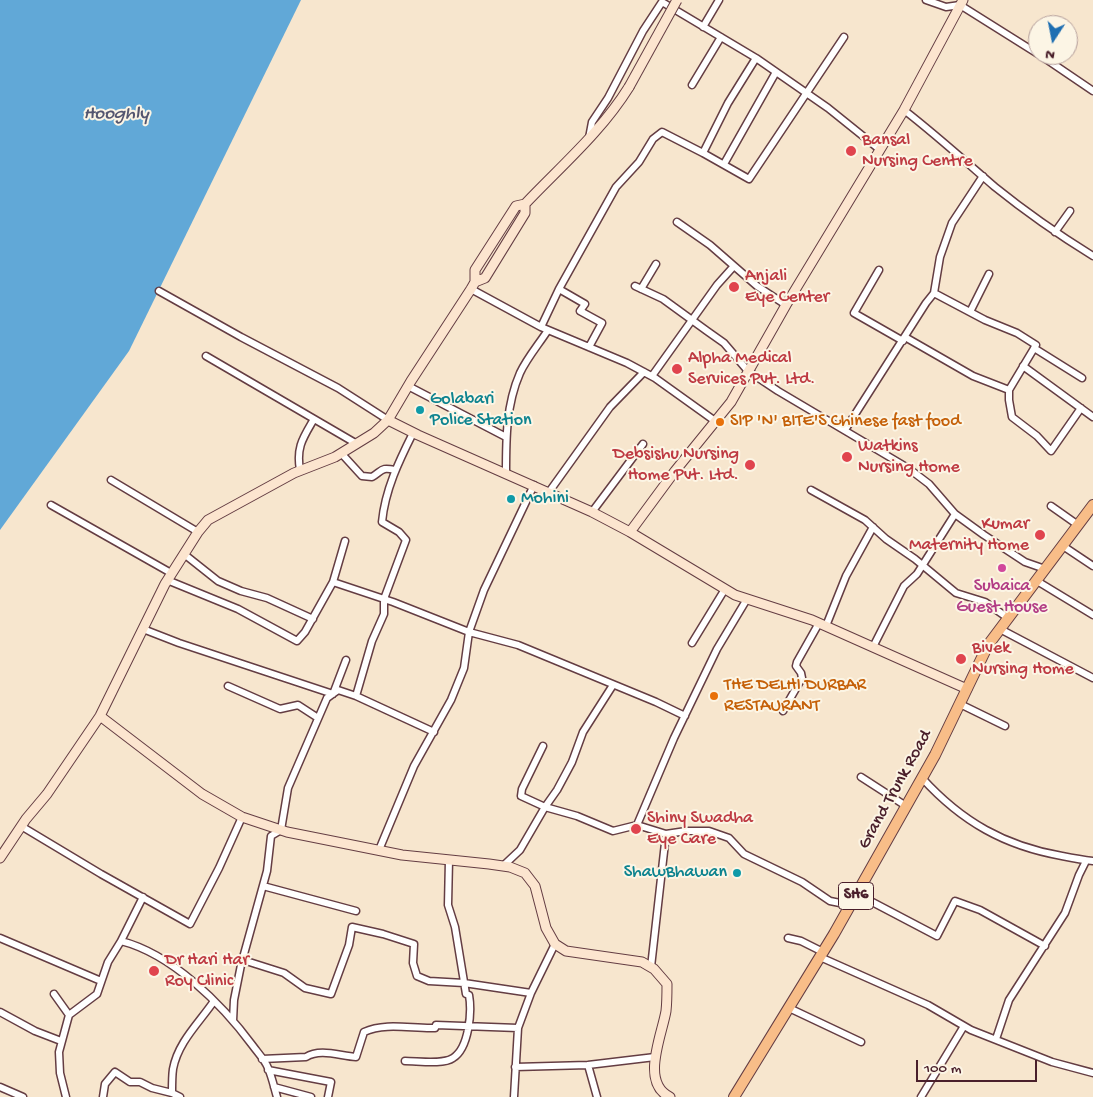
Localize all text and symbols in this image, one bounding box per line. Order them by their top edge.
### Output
north arrow [1028,15,1078,65]
text: N [1044,45,1056,63]
water label: Hooghly [83,104,149,126]
place label: Bansal Nursing Centre [862,130,973,172]
marker: Bansal Nursing Centre [844,144,858,158]
place label: Anjali Eye Center [745,266,829,308]
marker: Anjali Eye Center [727,280,741,294]
place label: Alpha Medical Services Pvt. Ltd. [688,348,815,390]
marker: Alpha Medical Services Pvt. Ltd. [670,362,684,376]
place label: Golabari Police Station [430,389,532,432]
marker: Golabari Police Station [414,404,426,416]
place label: SIP 'N' BITE'S Chinese fast food [730,411,961,433]
marker: SIP 'N' BITE'S Chinese fast food [714,416,726,428]
place label: Watkins Nursing Home [858,436,960,478]
place label: Debsishu Nursing Home Pvt. Ltd. [613,444,739,486]
marker: Watkins Nursing Home [840,450,854,464]
marker: Debsishu Nursing Home Pvt. Ltd. [743,458,757,472]
place label: Mohini [521,488,569,510]
marker: Mohini [505,493,517,505]
place label: Kumar Maternity Home [909,514,1029,556]
marker: Kumar Maternity Home [1033,528,1047,542]
marker: Subaica Guest House [996,562,1008,574]
place label: Subaica Guest House [956,576,1048,618]
place label: Bivek Nursing Home [972,638,1074,681]
marker: Bivek Nursing Home [954,652,968,666]
place label: THE DELHI DURBAR RESTAURANT [724,675,866,718]
marker: THE DELHI DURBAR RESTAURANT [708,690,720,702]
street label: Grand Trunk Road [854,727,938,853]
place label: Shiny Swadha Eye Care [647,808,753,851]
marker: Shiny Swadha Eye Care [629,822,643,836]
place label: ShawBhawan [624,862,727,884]
marker: ShawBhawan [731,867,743,879]
road number: SH6 [838,882,874,909]
place label: Dr Hari Har Roy Clinic [165,950,249,992]
marker: Dr Hari Har Roy Clinic [147,964,161,978]
scale bar [918,1050,1039,1082]
text: 100 m [924,1060,961,1078]

